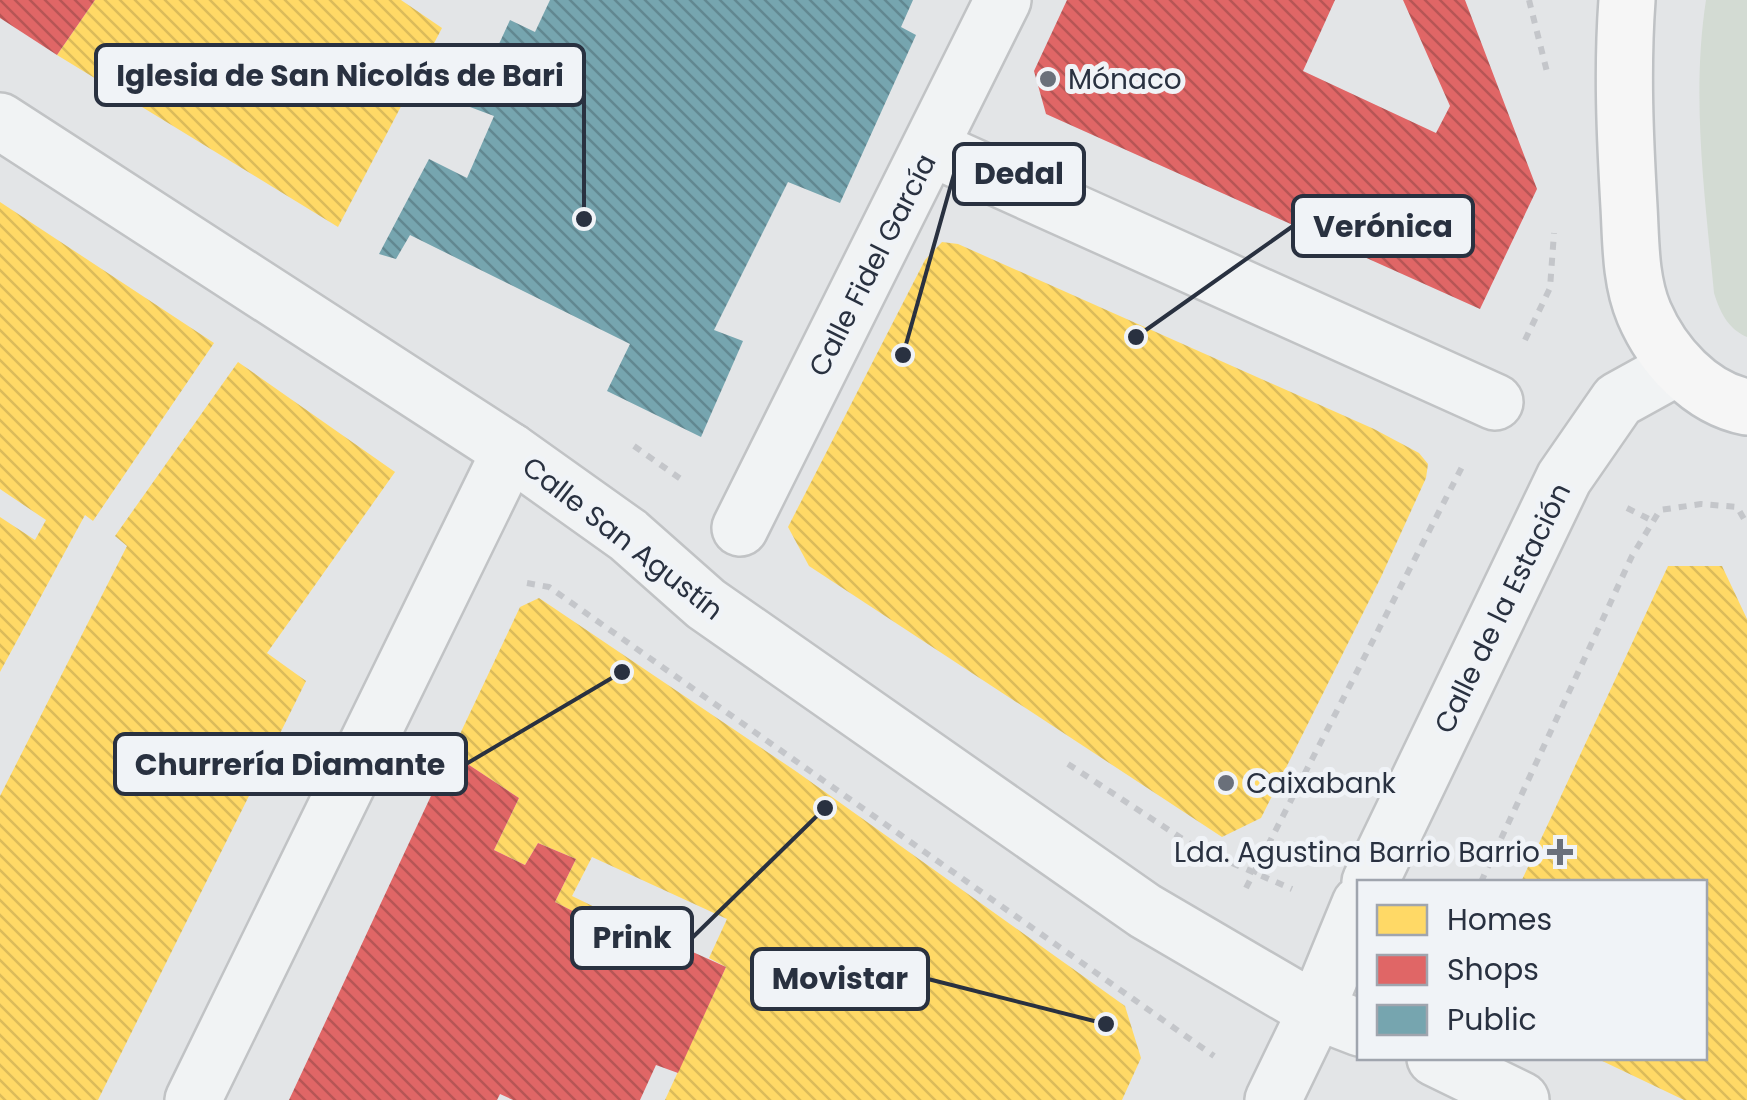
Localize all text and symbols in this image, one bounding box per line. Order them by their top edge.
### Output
callout: Iglesia de San Nicolás de Bari [96,45,584,105]
text: Iglesia de San Nicolás de Bari [116,54,564,97]
place label: Mónaco [1068,60,1182,99]
marker: Mónaco [1037,68,1059,90]
callout: Dedal [954,144,1084,204]
street label: Calle Fidel García [800,147,945,383]
text: Dedal [974,152,1064,195]
callout: Verónica [1293,196,1473,256]
text: Verónica [1313,205,1453,248]
street label: Calle San Agustín [514,448,731,629]
street label: Calle de la Estación [1425,477,1580,740]
callout: Churrería Diamante [115,734,466,794]
text: Churrería Diamante [135,743,445,786]
place label: Caixabank [1246,764,1397,803]
marker: Caixabank [1215,772,1237,794]
place label: Lda. Agustina Barrio Barrio [1174,833,1540,872]
marker: Lda. Agustina Barrio Barrio [1549,841,1571,863]
legend [1357,880,1707,1060]
text: Homes [1447,898,1552,941]
callout: Prink [572,908,692,968]
text: Prink [592,916,672,959]
text: Shops [1447,948,1539,991]
callout: Movistar [752,949,928,1009]
text: Movistar [772,957,908,1000]
text: Public [1447,998,1537,1041]

